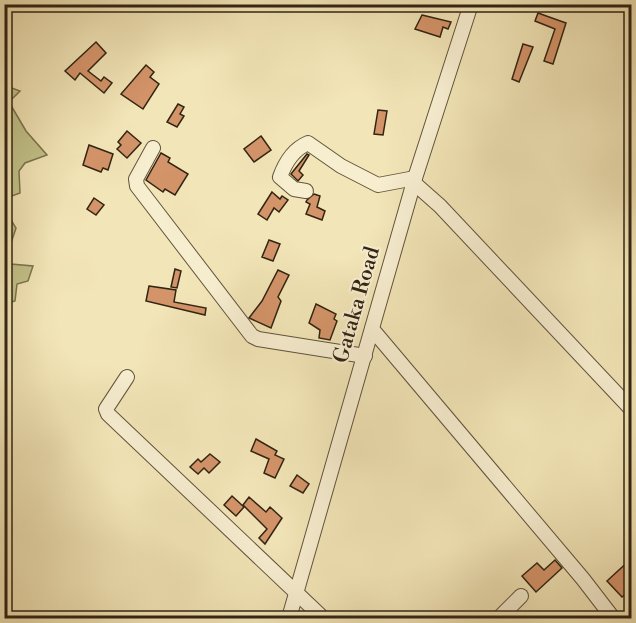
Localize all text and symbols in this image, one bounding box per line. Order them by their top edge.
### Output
street label: Gataka Road [328,244,386,366]

